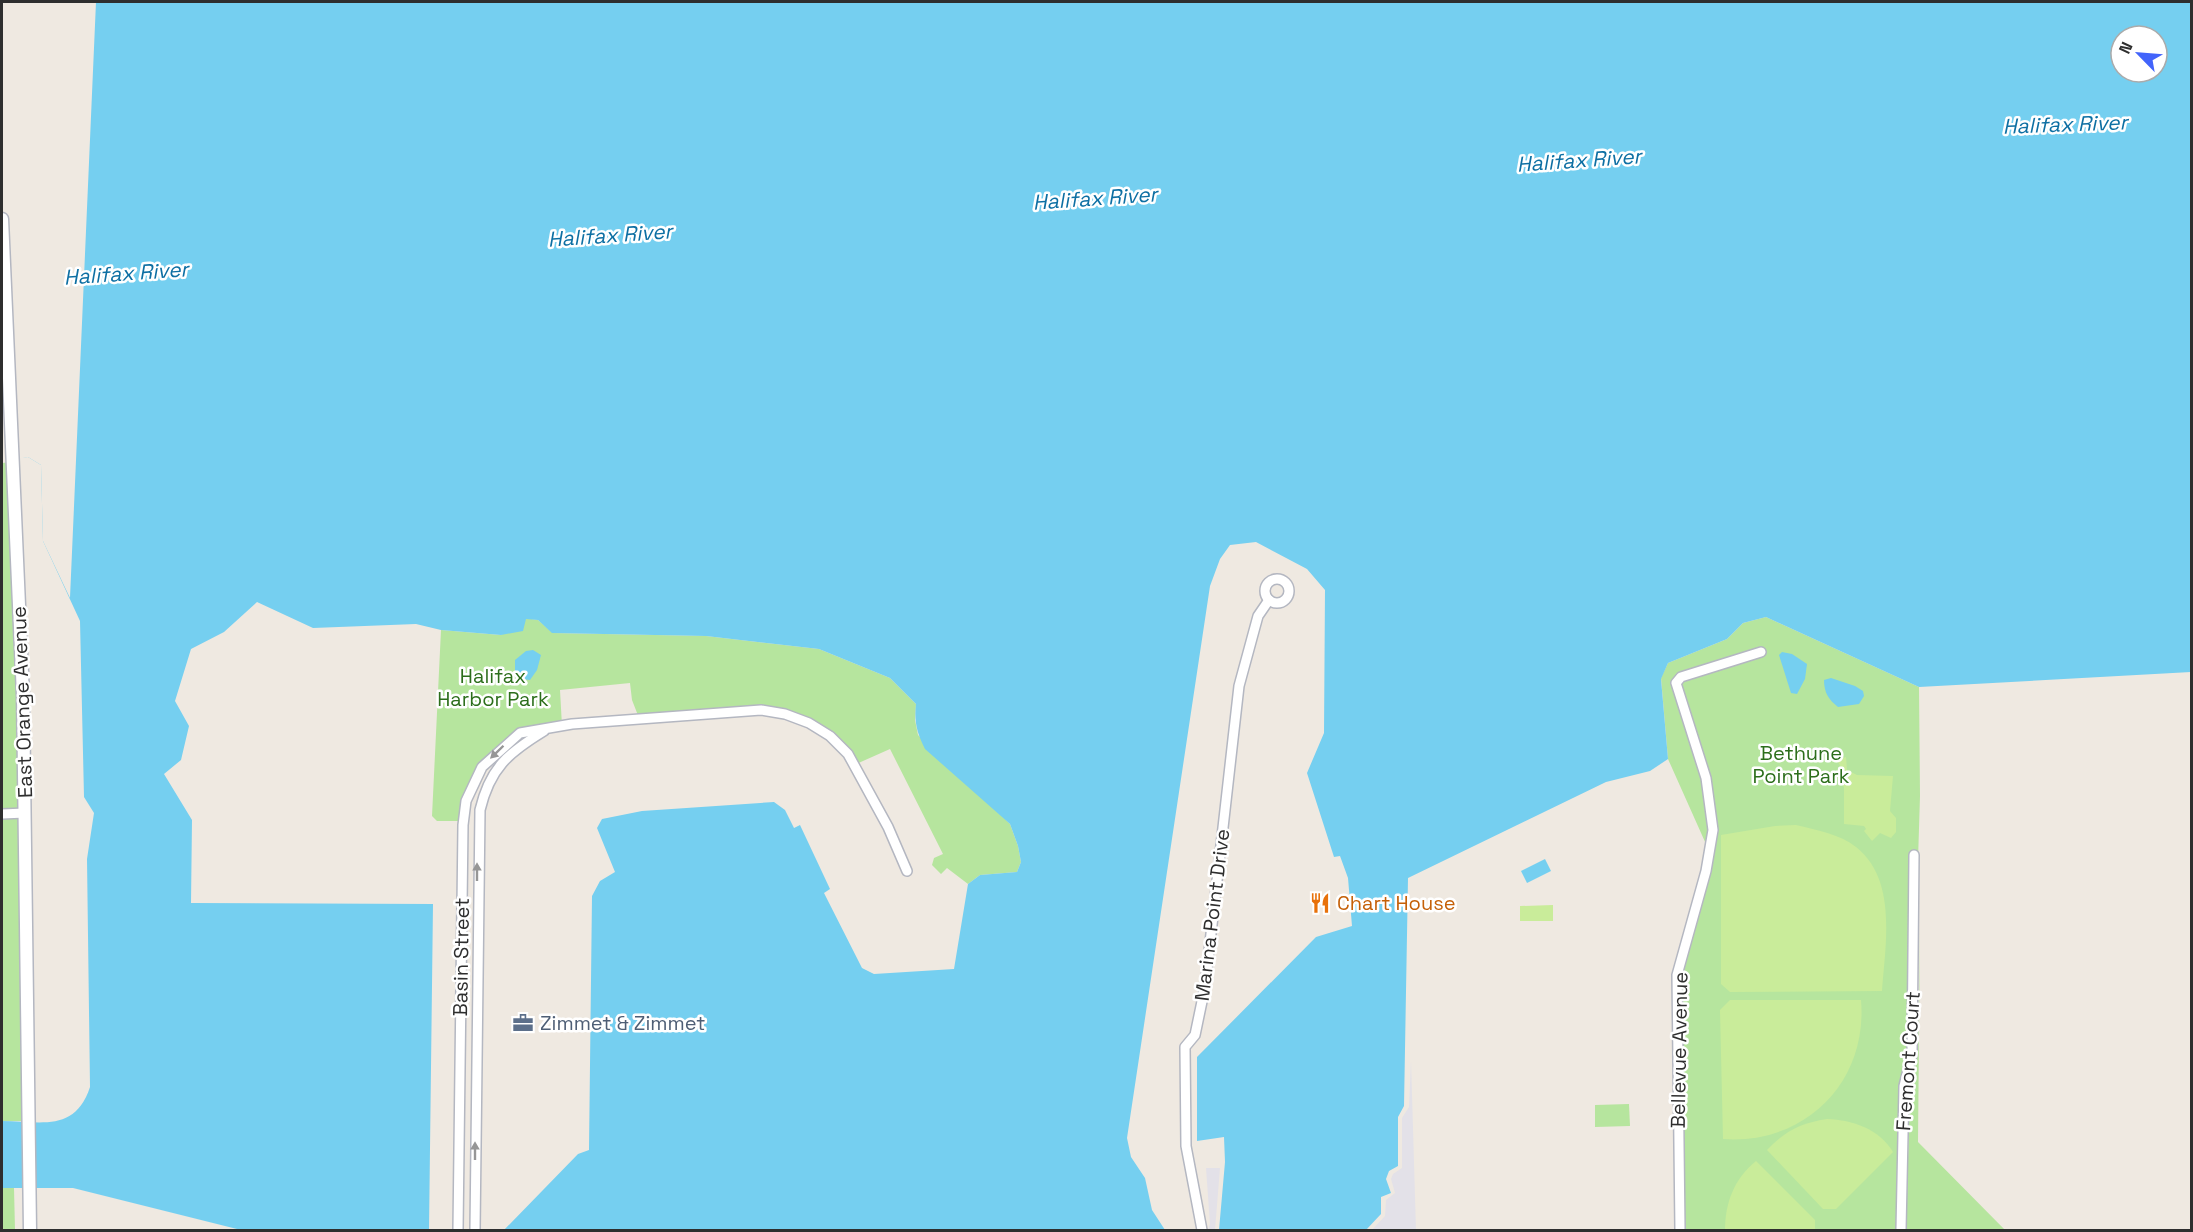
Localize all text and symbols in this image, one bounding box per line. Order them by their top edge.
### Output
north arrow [2109,24,2169,84]
text: N [2114,39,2138,57]
water label: Halifax River [2002,108,2130,140]
water label: Halifax River [1516,142,1644,178]
water label: Halifax River [1032,180,1160,216]
water label: Halifax River [547,217,675,253]
water label: Halifax River [63,255,191,291]
street label: East Orange Avenue [6,606,38,798]
park label: Halifax Harbor Park [437,663,549,712]
park label: Bethune Point Park [1753,740,1850,789]
one-way arrow [490,745,505,759]
street label: Marina Point Drive [1189,827,1235,1003]
one-way arrow [472,863,482,882]
place label: Chart House [1337,890,1456,916]
restaurant icon: Chart House [1308,891,1332,915]
street label: Basin Street [447,897,475,1017]
street label: Bellevue Avenue [1665,971,1693,1129]
street label: Fremont Court [1890,990,1926,1132]
place label: Zimmet & Zimmet [540,1010,705,1036]
office icon: Zimmet & Zimmet [511,1011,535,1035]
one-way arrow [470,1142,480,1161]

